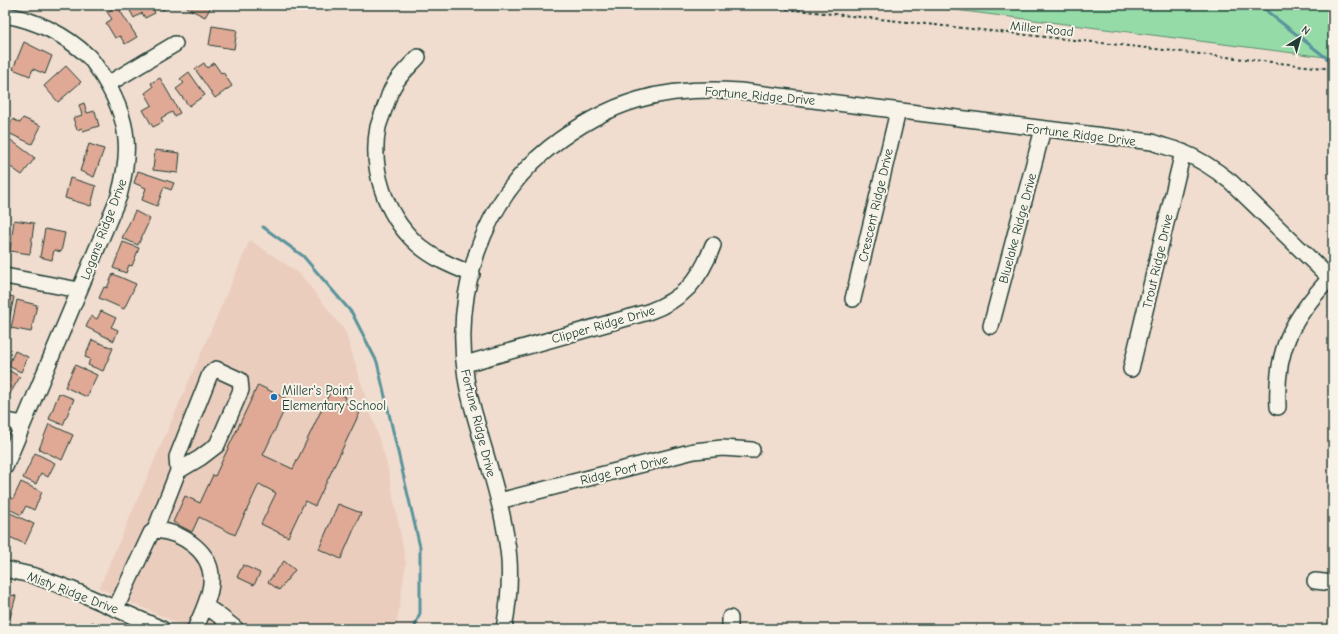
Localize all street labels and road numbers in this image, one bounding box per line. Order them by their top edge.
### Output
street label: Miller Road [1010,18,1074,39]
street label: Fortune Ridge Drive [704,83,816,108]
street label: Fortune Ridge Drive [1025,120,1137,149]
street label: Crescent Ridge Drive [855,146,896,263]
street label: Bluelake Ridge Drive [996,171,1040,285]
street label: Logans Ridge Drive [77,176,130,282]
street label: Trout Ridge Drive [1139,212,1176,310]
street label: Clipper Ridge Drive [550,302,657,346]
street label: Fortune Ridge Drive [458,368,499,479]
street label: Ridge Port Drive [579,451,670,488]
street label: Misty Ridge Drive [25,568,121,617]

